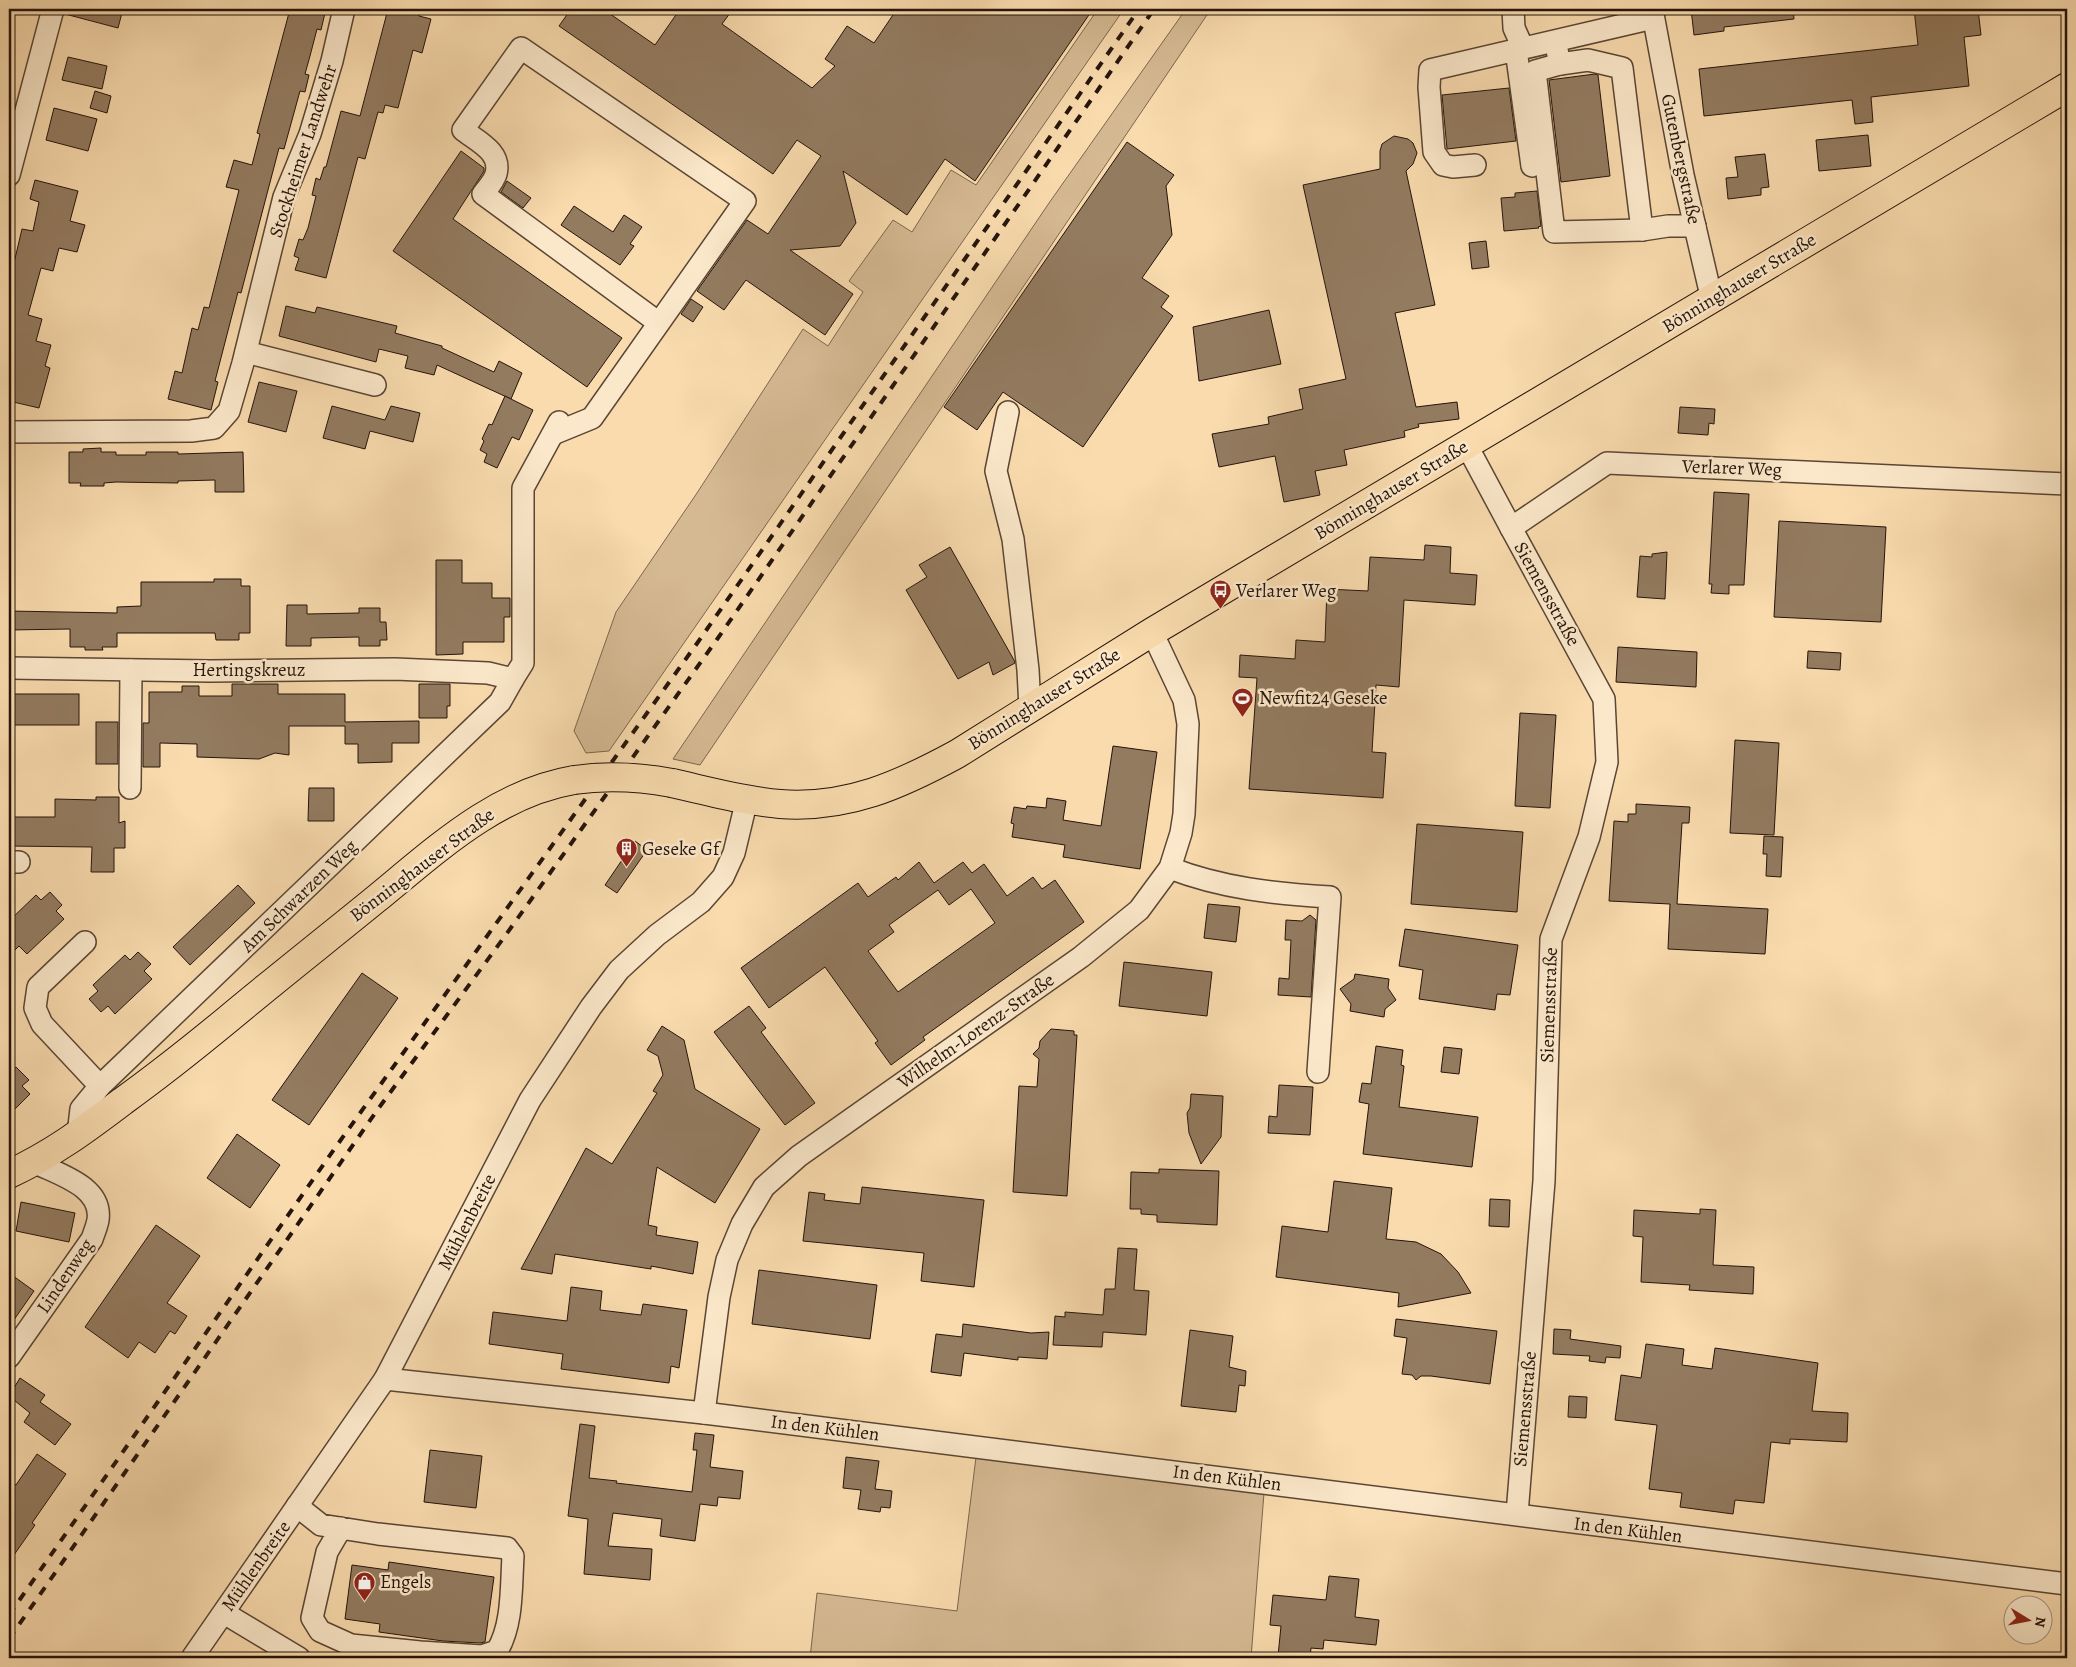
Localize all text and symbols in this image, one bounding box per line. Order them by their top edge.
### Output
street label: Stockheimer Landwehr [263,61,343,241]
street label: Gutenbergstraße [1655,92,1707,226]
street label: Bönninghauser Straße [1657,227,1821,339]
street label: Bönninghauser Straße [1309,434,1473,546]
street label: Verlarer Weg [1680,453,1783,483]
street label: Siemensstraße [1508,537,1586,651]
place label: Verlarer Weg [1235,578,1337,604]
bus stop icon: Verlarer Weg [1208,579,1232,610]
street label: Bönninghauser Straße [963,642,1125,756]
street label: Hertingskreuz [193,657,306,683]
place label: Newfit24 Geseke [1259,685,1388,711]
sports icon: Newfit24 Geseke [1231,686,1255,717]
street label: Bönninghauser Straße [344,802,500,928]
street label: Am Schwarzen Weg [234,833,363,959]
place label: Geseke Gf [642,836,722,862]
building icon: Geseke Gf [614,837,638,868]
street label: Siemensstraße [1534,947,1564,1063]
street label: Wilhelm-Lorenz-Straße [892,967,1060,1096]
street label: Mühlenbreite [432,1169,502,1275]
street label: Lindenweg [30,1233,100,1319]
street label: Siemensstraße [1507,1350,1543,1468]
street label: In den Kühlen [769,1408,881,1448]
street label: In den Kühlen [1171,1458,1283,1498]
street label: In den Kühlen [1572,1510,1684,1550]
street label: Mühlenbreite [215,1515,297,1617]
place label: Engels [380,1569,431,1595]
shop icon: Engels [352,1570,376,1601]
north arrow [2004,1594,2054,1644]
text: N [2030,1615,2051,1629]

